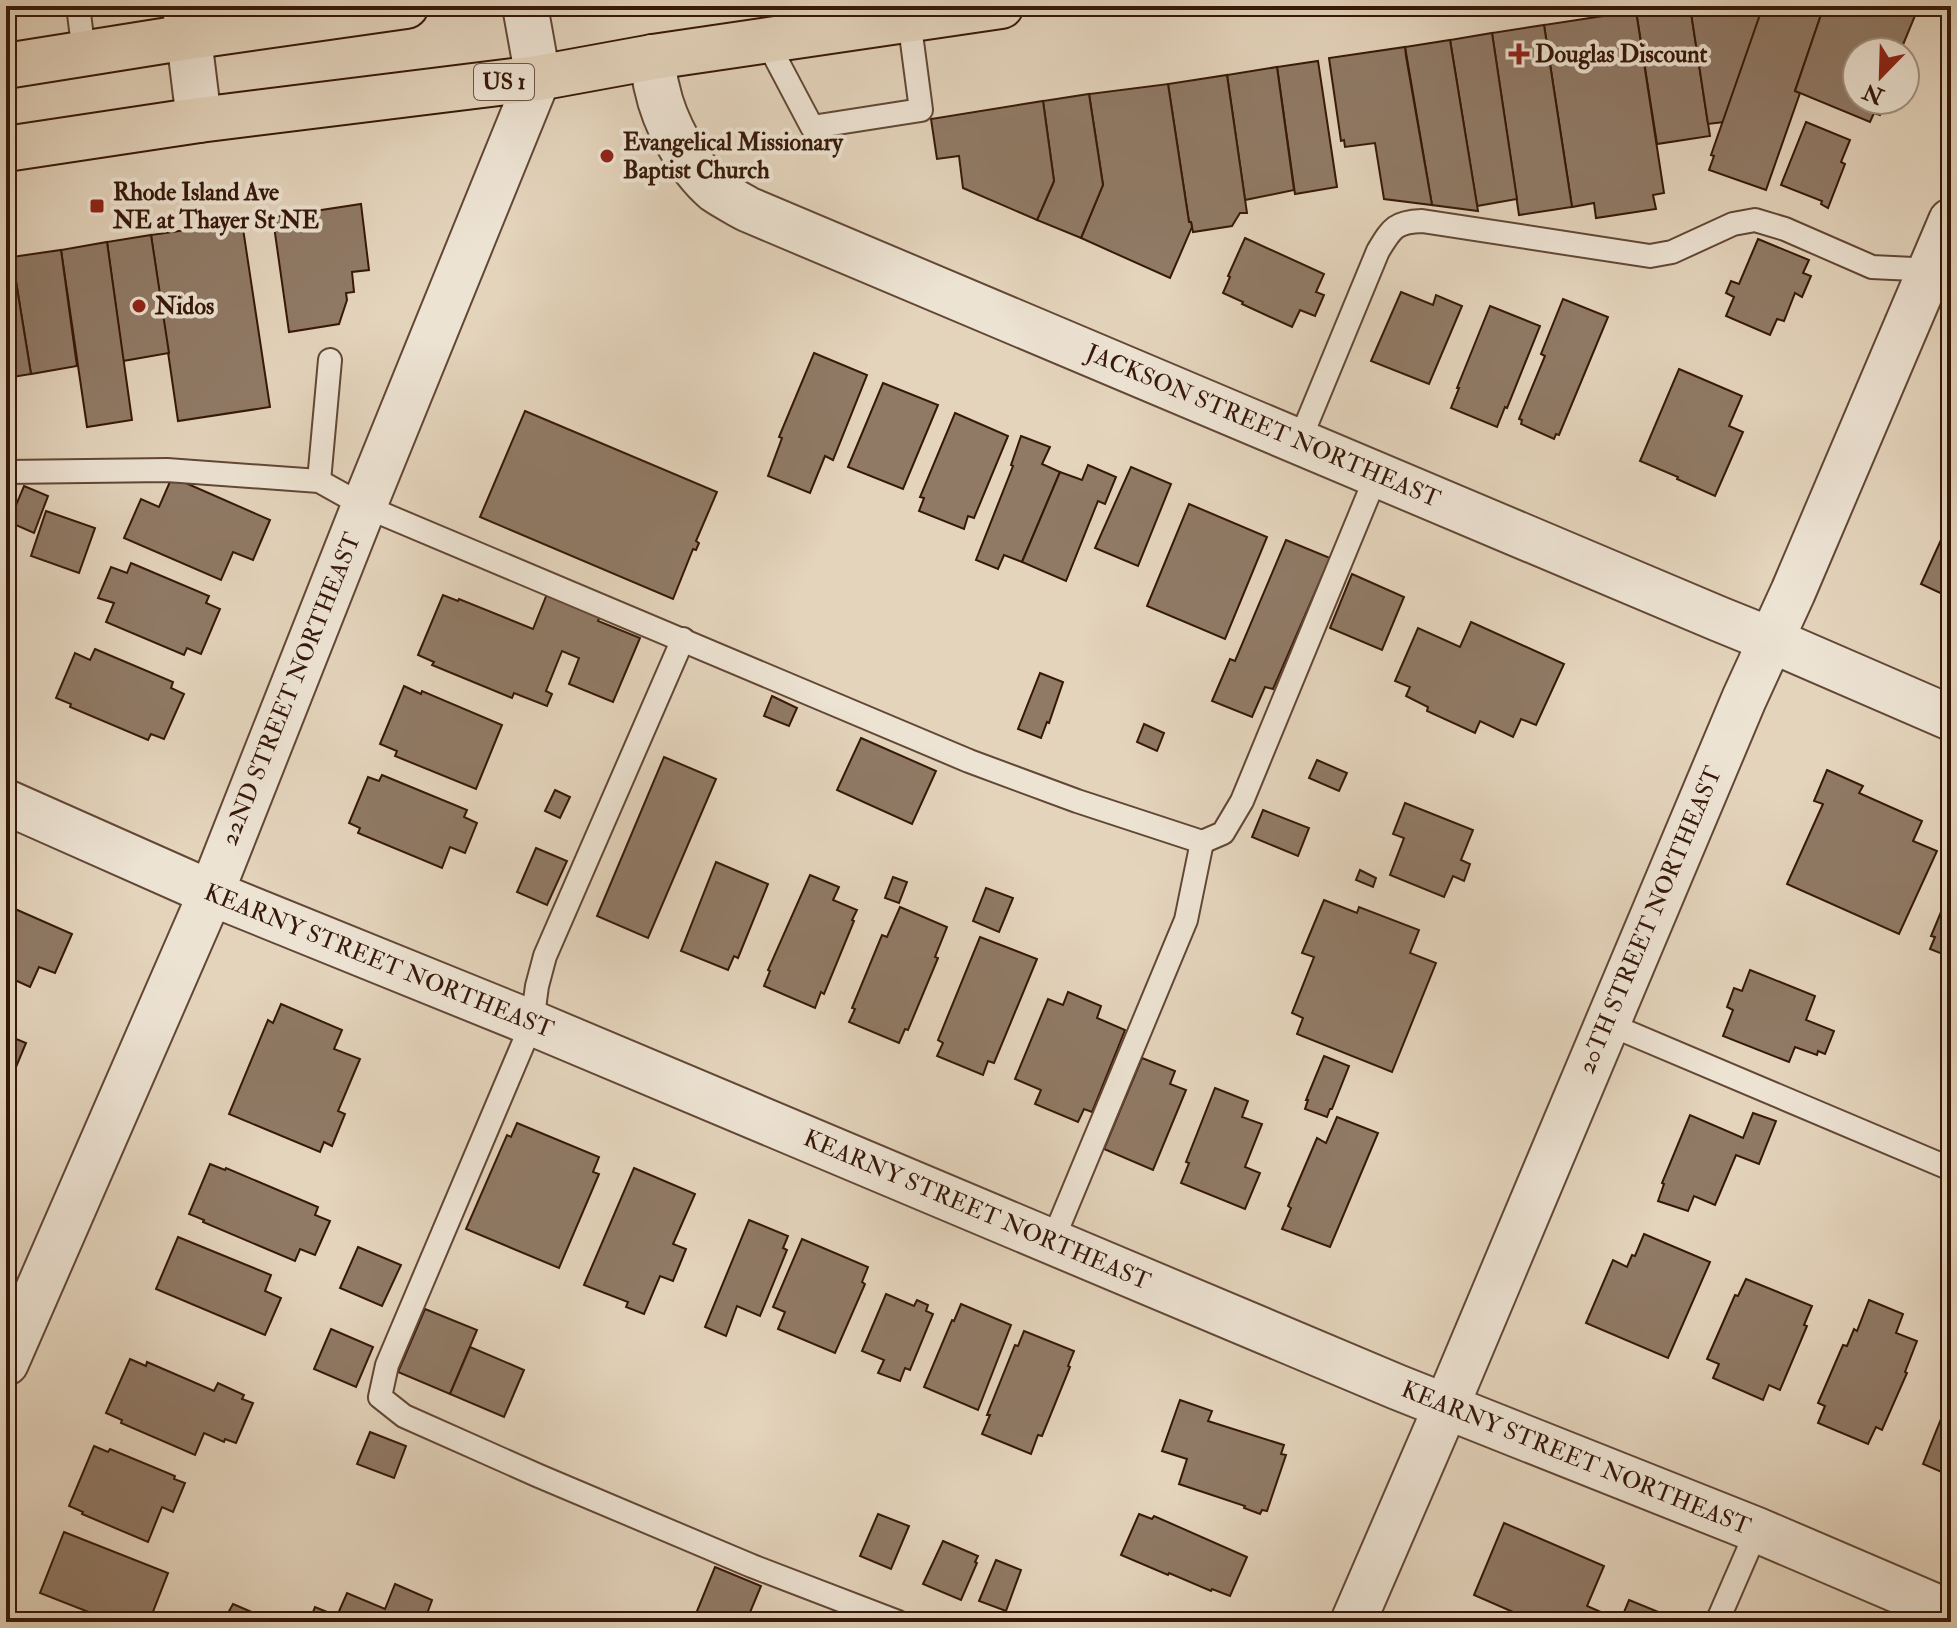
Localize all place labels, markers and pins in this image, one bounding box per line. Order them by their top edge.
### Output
place label: Douglas Discount [1535,39,1708,70]
marker: Douglas Discount [1510,45,1528,63]
place label: Evangelical Missionary Baptist Church [623,127,844,186]
marker: Evangelical Missionary Baptist Church [598,147,616,165]
place label: Rhode Island Ave NE at Thayer St NE [112,177,319,236]
marker: Rhode Island Ave NE at Thayer St NE [88,197,106,215]
place label: Nidos [154,291,214,322]
marker: Nidos [130,297,148,315]

